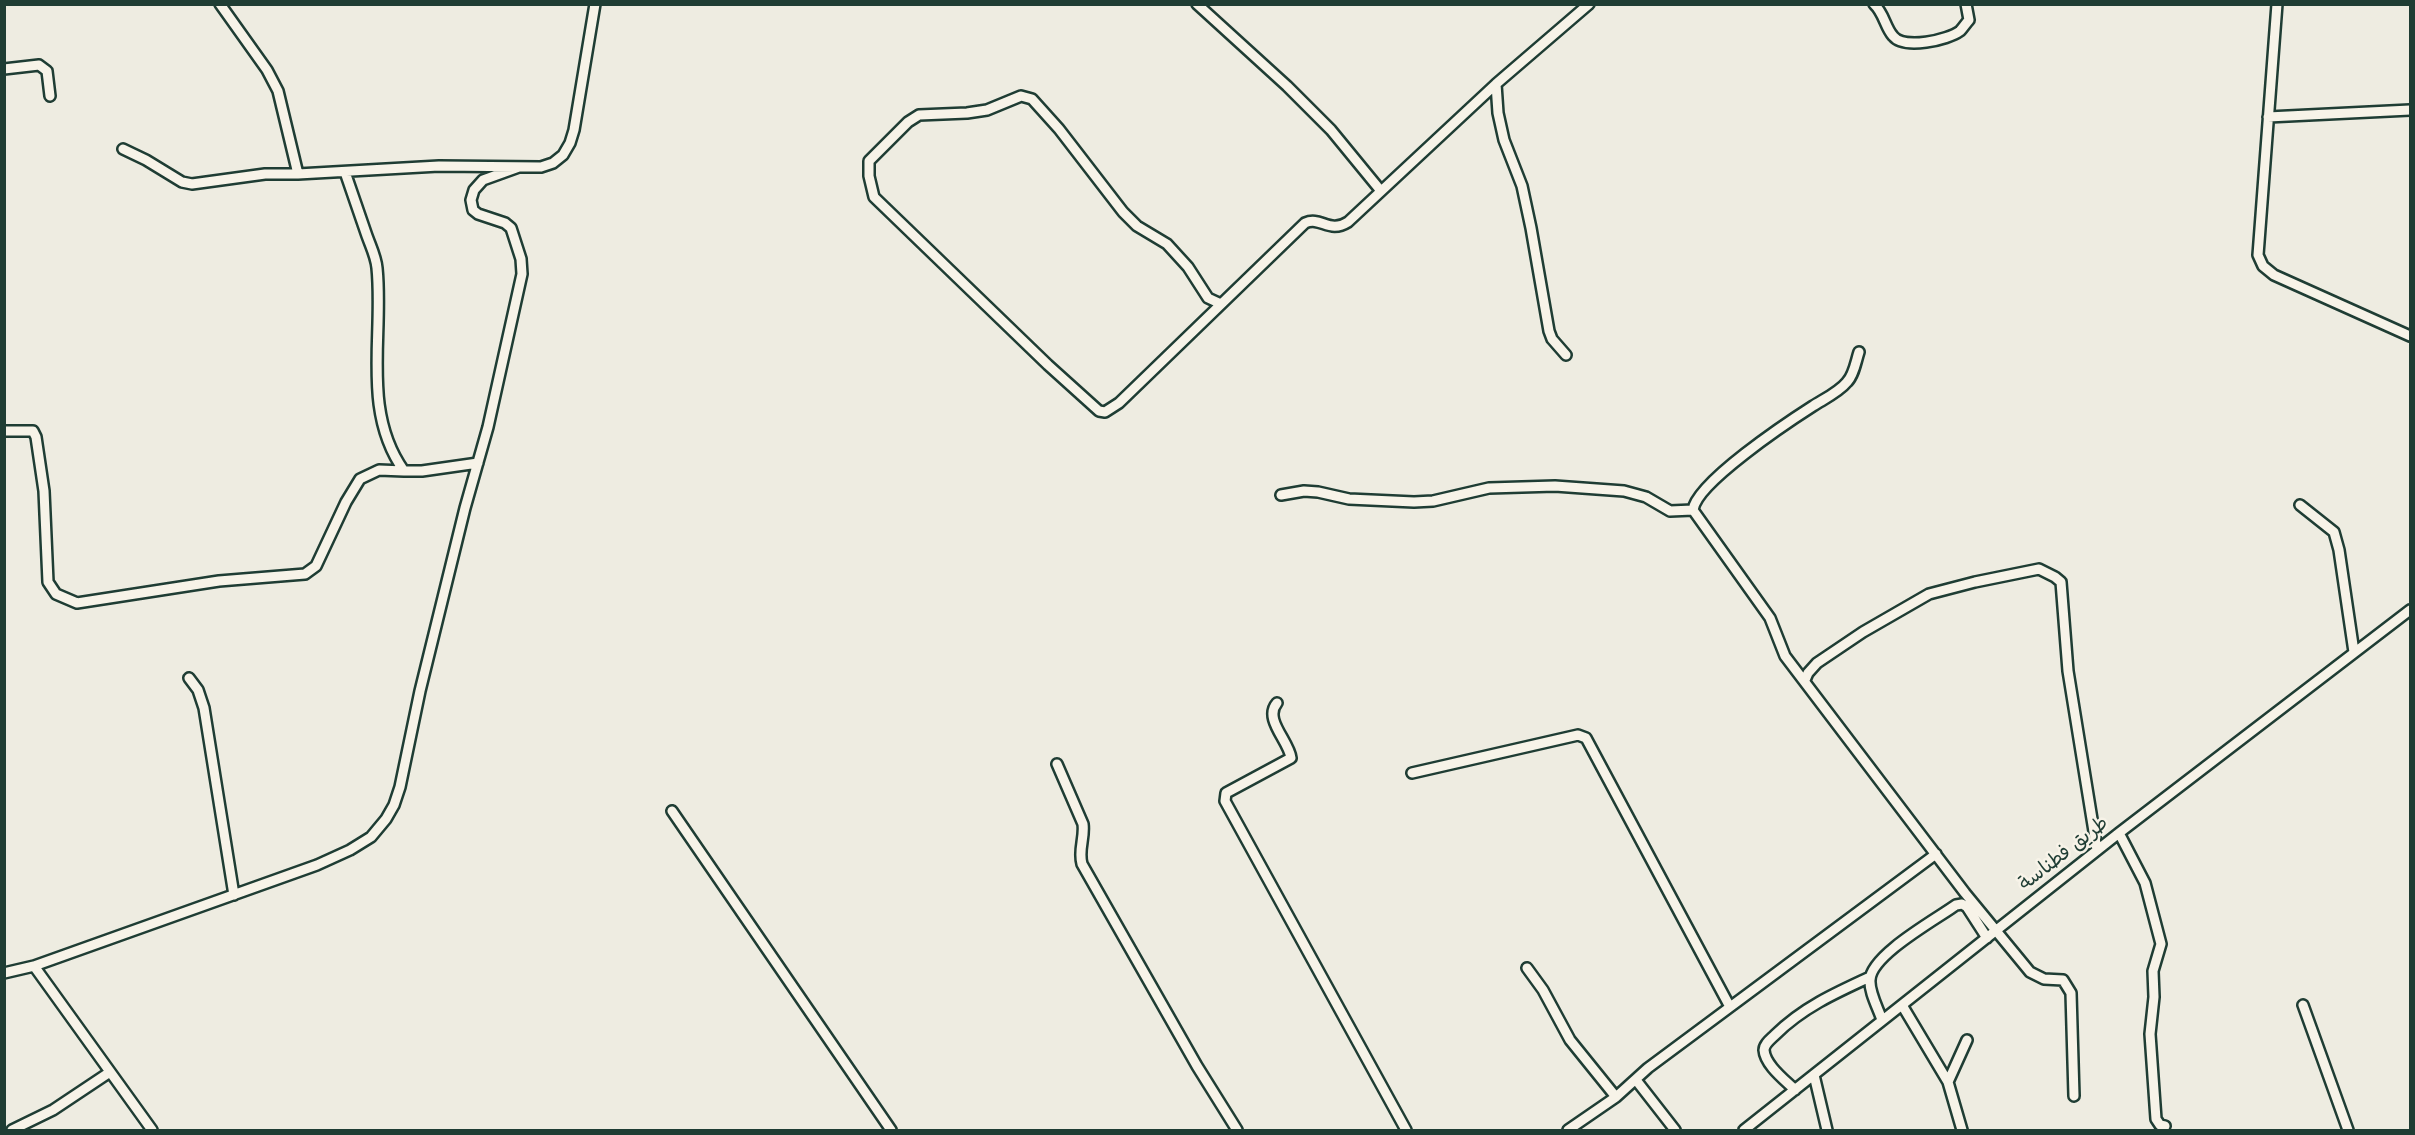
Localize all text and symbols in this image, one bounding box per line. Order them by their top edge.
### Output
street label: طريق فطناسة [2014,812,2114,896]

